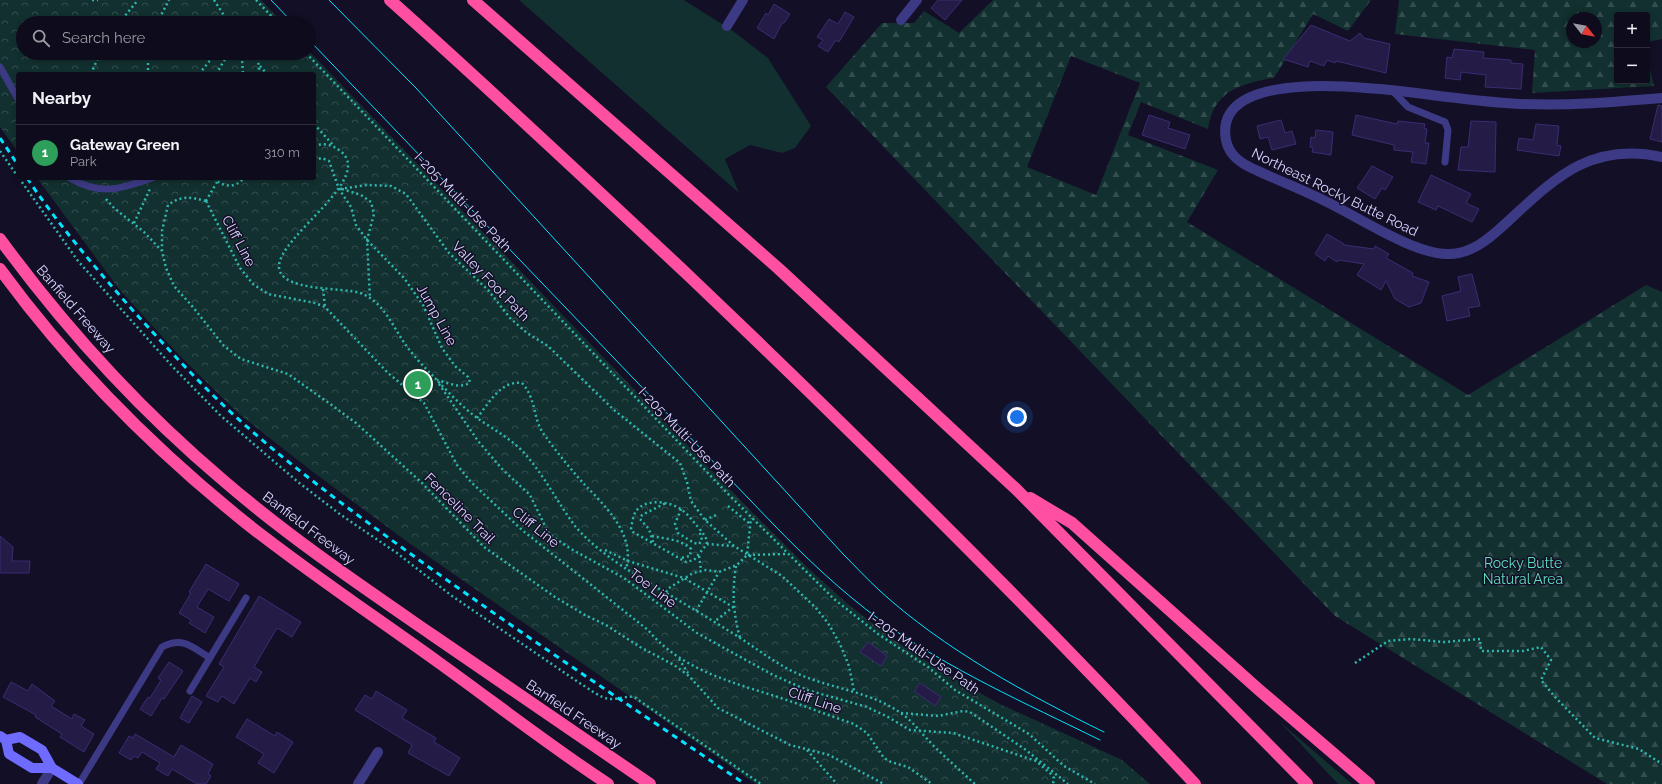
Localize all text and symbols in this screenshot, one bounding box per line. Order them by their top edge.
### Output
north arrow [1566,12,1602,48]
map controls [1614,12,1650,84]
button: + [1614,12,1650,48]
search box [16,16,316,60]
icon: search [30,27,52,49]
text: Search here [62,29,145,47]
button: − [1614,48,1650,84]
text: Nearby [32,88,91,108]
text: Gateway Green [70,136,180,154]
text: 1 [42,145,48,160]
text: 310 m [264,145,300,160]
street label: Northeast Rocky Butte Road [1249,145,1421,239]
street label: I-205 Multi-Use Path [411,149,515,255]
text: Park [70,154,97,169]
street label: Cliff Line [219,213,259,269]
street label: Valley Foot Path [449,238,533,324]
street label: Banfield Freeway [33,262,119,357]
street label: Jump Line [414,282,460,348]
pin: 1 [405,369,431,399]
street label: I-205 Multi-Use Path [635,384,739,490]
your location [1007,407,1027,427]
street label: Fenceline Trail [421,469,499,547]
street label: Banfield Freeway [260,488,359,568]
street label: Cliff Line [509,503,563,551]
park label: Rocky Butte Natural Area [1483,555,1563,587]
street label: Toe Line [626,565,680,611]
street label: I-205 Multi-Use Path [865,608,983,698]
street label: Banfield Freeway [523,676,625,752]
street label: Cliff Line [786,683,844,717]

